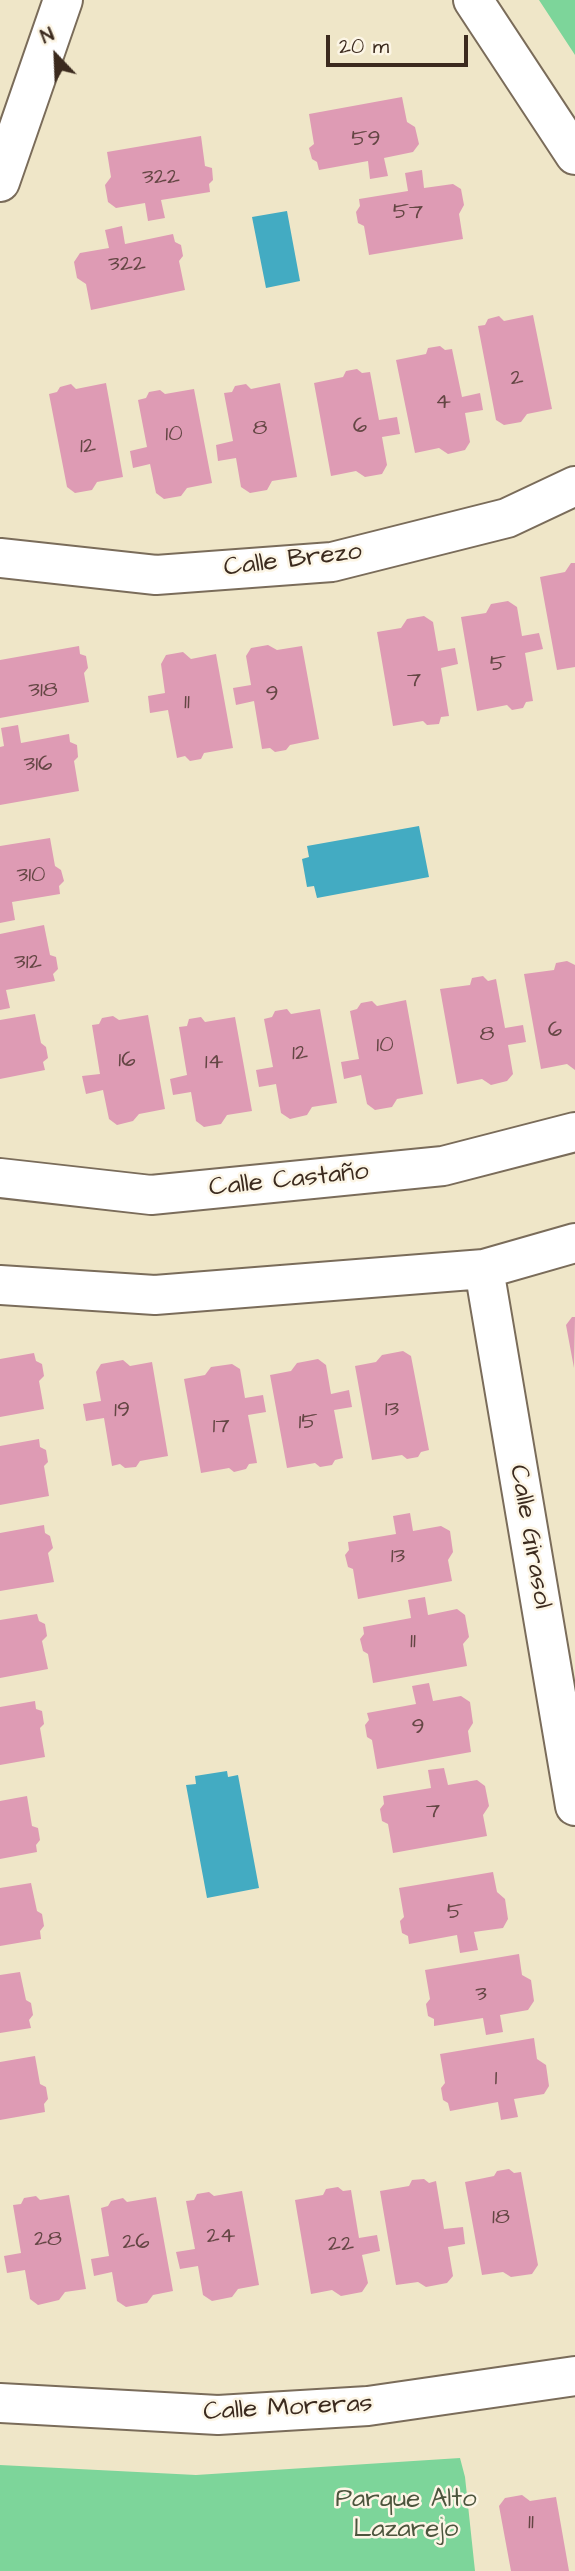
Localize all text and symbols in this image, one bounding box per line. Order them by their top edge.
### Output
north arrow [21,21,91,91]
text: N [37,21,58,51]
scale bar [330,21,472,65]
text: 20 m [339,32,389,61]
house number: 59 [351,126,381,154]
house number: 322 [142,164,180,192]
house number: 57 [393,199,423,227]
house number: 322 [108,251,146,279]
house number: 2 [510,365,524,393]
house number: 4 [435,389,451,417]
house number: 6 [353,413,367,441]
house number: 8 [253,415,267,443]
house number: 10 [165,421,183,449]
house number: 12 [80,433,96,461]
street label: Calle Brezo [222,537,364,585]
house number: 5 [490,651,506,679]
house number: 7 [407,667,421,695]
house number: 318 [28,677,58,705]
house number: 9 [265,681,279,709]
house number: 11 [184,689,190,717]
house number: 316 [23,751,53,779]
house number: 310 [16,862,46,890]
house number: 312 [14,949,42,977]
house number: 6 [548,1017,562,1045]
house number: 8 [480,1021,494,1049]
house number: 10 [376,1032,394,1060]
house number: 12 [292,1040,308,1068]
house number: 16 [118,1047,136,1075]
house number: 14 [205,1049,223,1077]
street label: Calle Castaño [208,1157,370,1205]
house number: 13 [385,1396,399,1424]
house number: 19 [114,1397,130,1425]
house number: 15 [298,1409,318,1437]
house number: 17 [212,1413,230,1441]
street label: Calle Girasol [501,1463,557,1611]
house number: 13 [391,1543,405,1571]
house number: 11 [410,1628,416,1656]
house number: 9 [411,1714,425,1742]
house number: 7 [426,1798,440,1826]
house number: 5 [447,1899,463,1927]
house number: 3 [475,1981,487,2009]
house number: 1 [495,2065,497,2093]
house number: 18 [492,2204,510,2232]
house number: 24 [207,2223,235,2251]
house number: 28 [34,2226,62,2254]
house number: 26 [122,2229,150,2257]
house number: 22 [328,2231,354,2259]
street label: Calle Moreras [203,2389,373,2429]
park label: Parque Alto Lazarejo [335,2485,477,2546]
house number: 11 [528,2509,534,2537]

